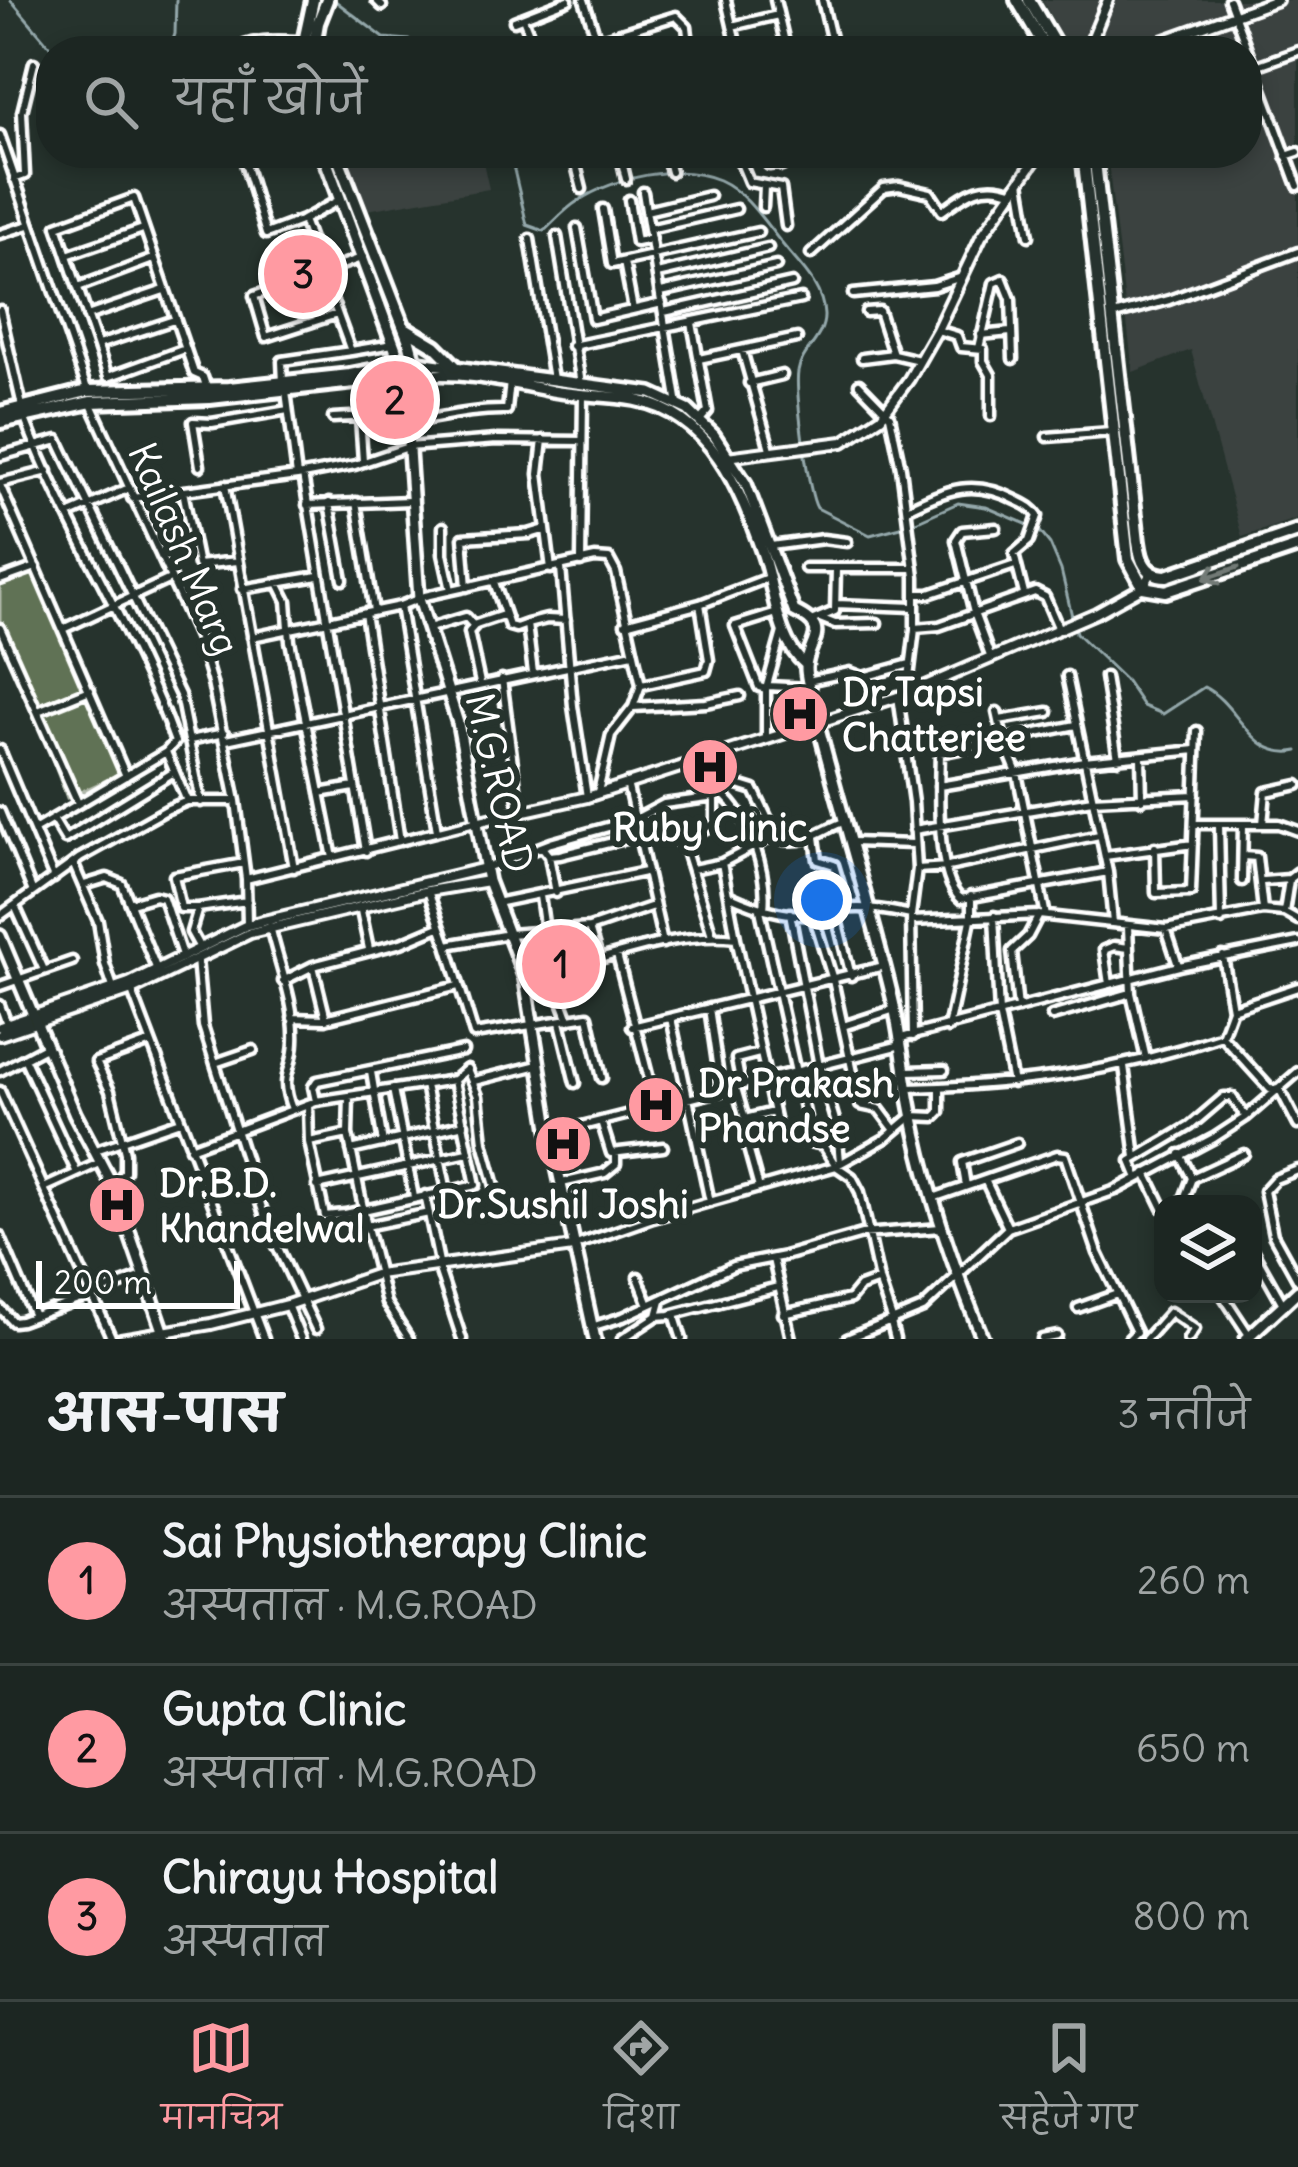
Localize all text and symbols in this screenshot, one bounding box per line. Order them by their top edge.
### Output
search box [36,36,1262,168]
icon: search [78,69,144,135]
text: यहाँ खोजें [174,70,367,126]
pin: 3 [264,229,342,319]
pin: 2 [356,355,434,445]
street label: Kailash Marg [117,435,251,663]
one-way arrow [1203,564,1240,585]
place label: Dr Tapsi Chatterjee [842,668,1026,762]
hospital icon: Dr Tapsi Chatterjee [769,683,831,745]
street label: M.G.ROAD [455,688,543,878]
hospital icon: Ruby Clinic [679,736,741,798]
place label: Ruby Clinic [613,803,807,852]
your location [792,870,852,930]
pin: 1 [522,919,600,1009]
place label: Dr Prakash Phandse [698,1059,894,1153]
hospital icon: Dr Prakash Phandse [625,1074,687,1136]
hospital icon: Dr.Sushil Joshi [532,1113,594,1175]
place label: Dr.B.D. Khandelwal [159,1159,365,1253]
hospital icon: Dr.B.D. Khandelwal [86,1174,148,1236]
place label: Dr.Sushil Joshi [437,1180,689,1229]
map controls [1154,1195,1262,1303]
button: layers [1154,1195,1262,1303]
scale bar [36,1255,240,1308]
text: 200 m [54,1261,152,1303]
text: आस-पास [48,1381,282,1445]
text: 3 नतीजे [1117,1390,1250,1439]
text: Sai Physiotherapy Clinic [162,1513,647,1569]
text: 1 [79,1556,95,1605]
text: 260 m [1137,1556,1250,1605]
text: अस्पताल · M.G.ROAD [162,1581,538,1630]
text: Gupta Clinic [162,1681,407,1737]
text: 2 [76,1724,98,1773]
text: 650 m [1136,1724,1250,1773]
text: अस्पताल · M.G.ROAD [162,1749,538,1798]
text: Chirayu Hospital [162,1849,498,1905]
text: 3 [76,1892,98,1941]
text: 800 m [1133,1892,1250,1941]
text: अस्पताल [162,1917,328,1966]
tab: मानचित्र [161,2015,282,2154]
tab: दिशा [604,2015,679,2154]
tab: सहेजे गए [1001,2015,1137,2154]

